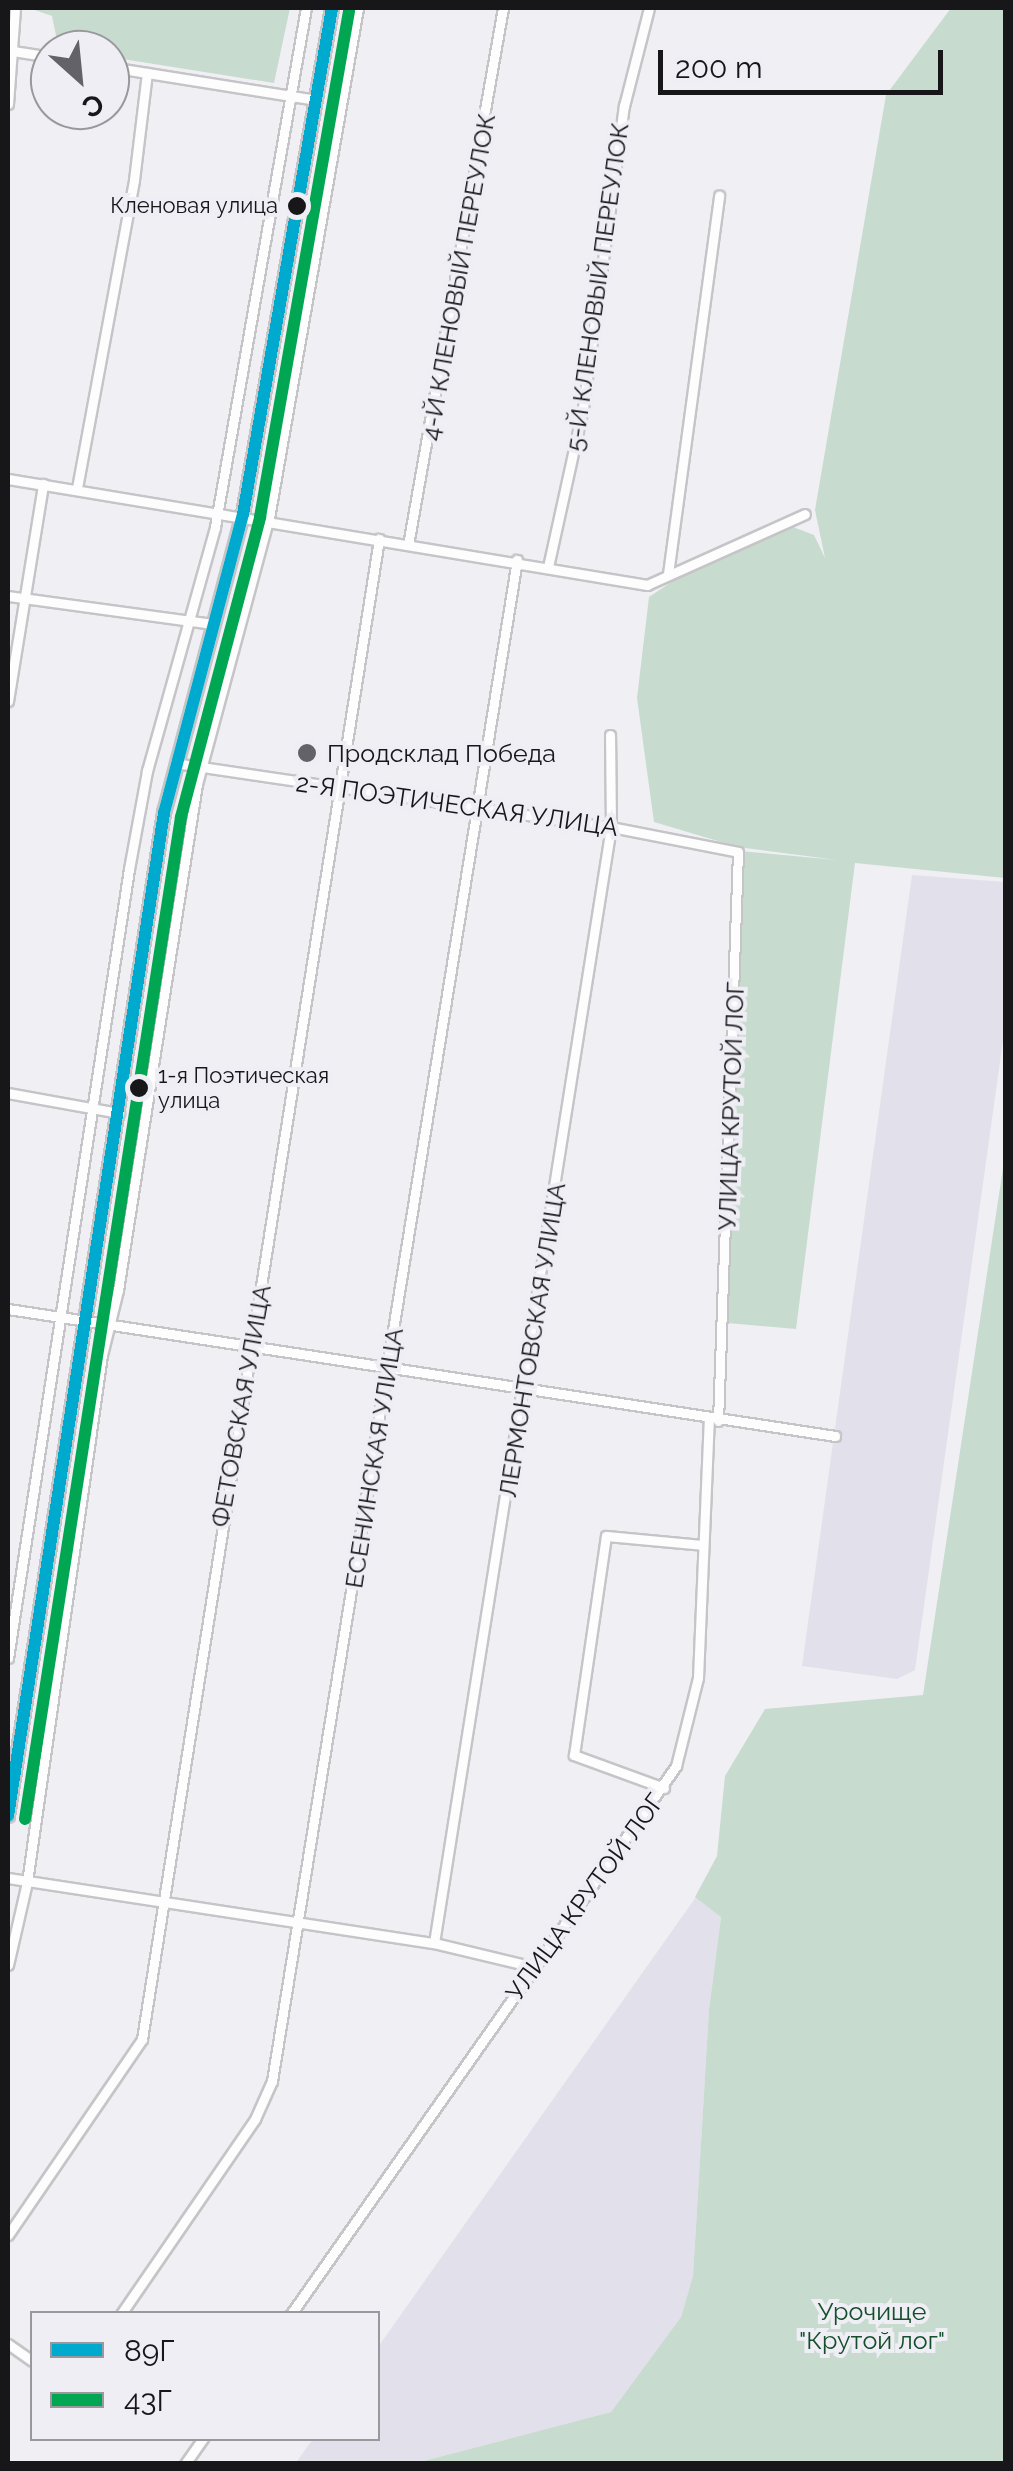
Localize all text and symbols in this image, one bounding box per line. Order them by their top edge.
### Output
north arrow [30,30,130,130]
scale bar [663,30,948,92]
text: 200 m [675,50,763,85]
text: С [77,86,109,124]
street label: 4-Й КЛЕНОВЫЙ ПЕРЕУЛОК [414,111,502,443]
street label: 5-Й КЛЕНОВЫЙ ПЕРЕУЛОК [559,121,635,453]
place label: Кленовая улица [110,193,278,219]
marker: Кленовая улица [287,196,307,216]
place label: Продсклад Победа [327,738,556,768]
marker: Продсклад Победа [296,742,318,764]
street label: 2-Я ПОЭТИЧЕСКАЯ УЛИЦА [294,768,620,842]
street label: УЛИЦА КРУТОЙ ЛОГ [712,981,750,1231]
place label: 1-я Поэтическая улица [158,1062,329,1114]
marker: 1-я Поэтическая улица [129,1078,149,1098]
street label: ЛЕРМОНТОВСКАЯ УЛИЦА [492,1181,572,1499]
street label: ФЕТОВСКАЯ УЛИЦА [205,1282,277,1530]
street label: ЕСЕНИНСКАЯ УЛИЦА [339,1326,409,1590]
street label: УЛИЦА КРУТОЙ ЛОГ [500,1787,670,2007]
park label: Урочище "Крутой лог" [799,2297,945,2356]
legend [30,2311,380,2441]
text: 89Г [124,2333,175,2368]
text: 43Г [124,2383,172,2418]

